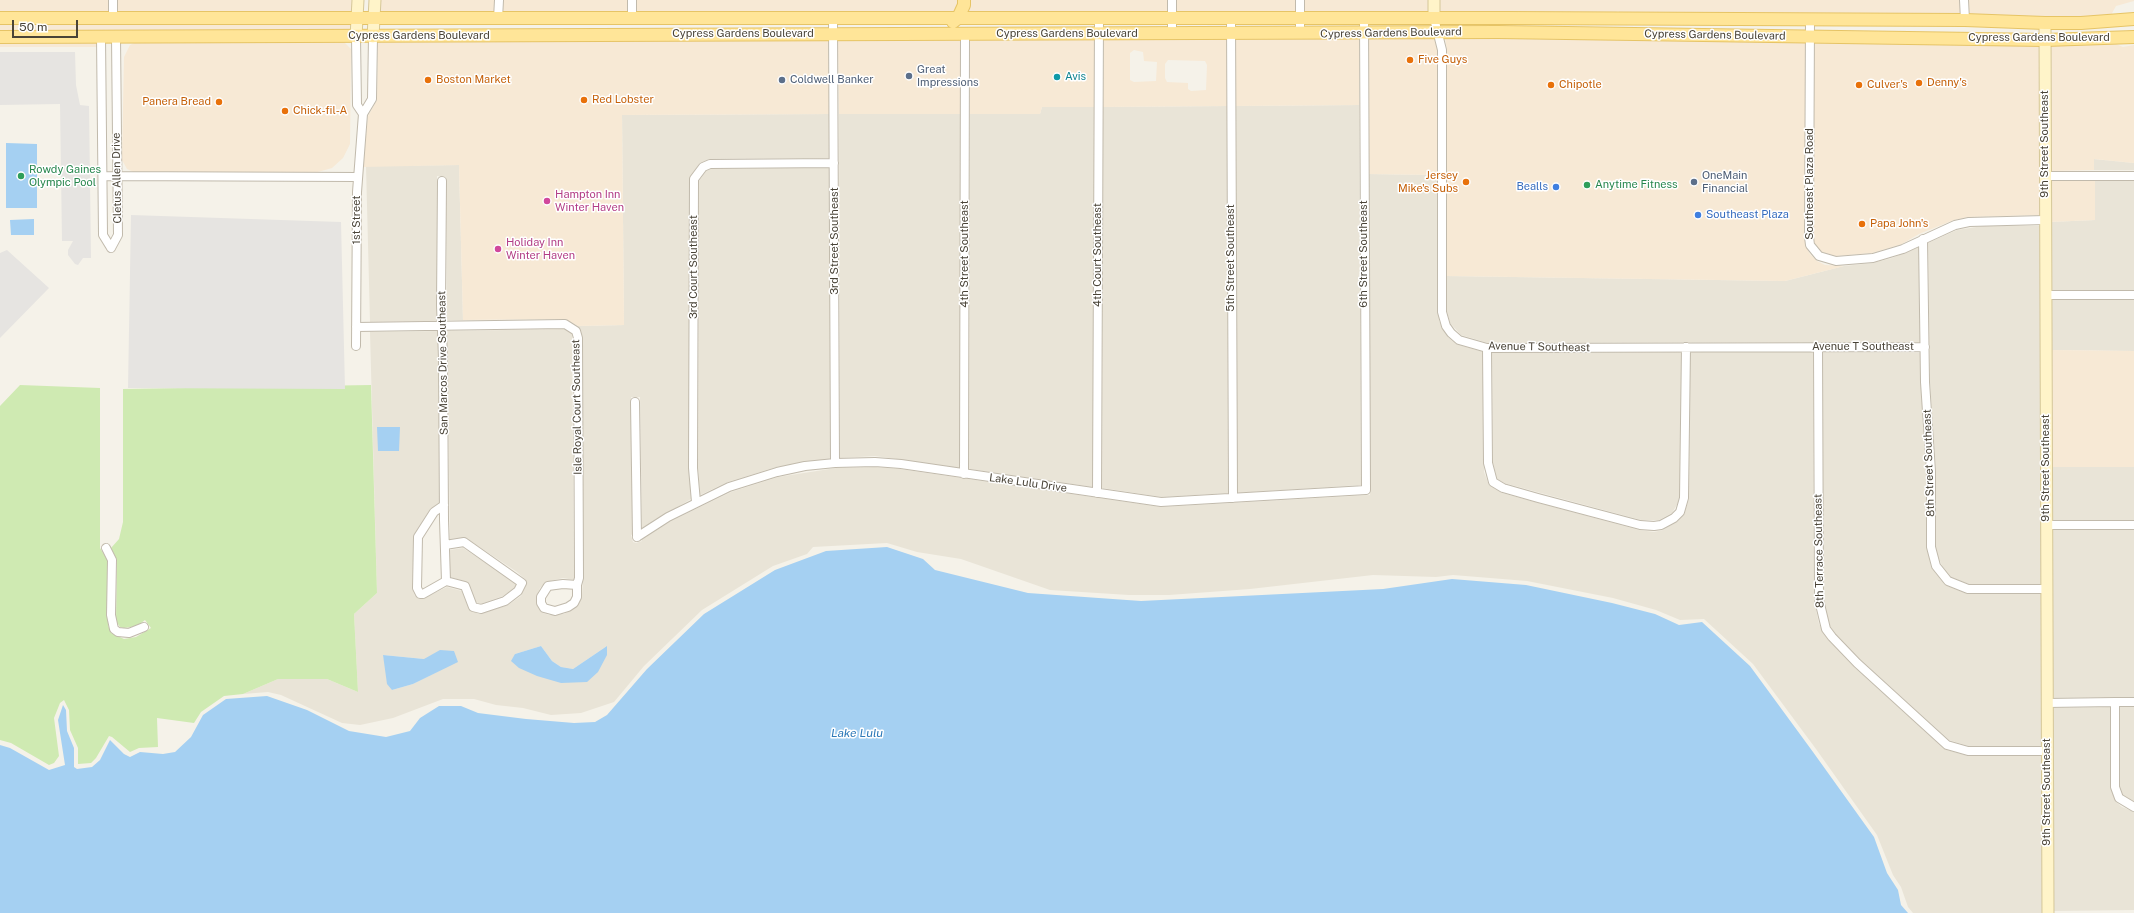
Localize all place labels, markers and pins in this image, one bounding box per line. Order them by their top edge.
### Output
place label: Five Guys [1418,53,1467,67]
marker: Five Guys [1405,55,1415,65]
place label: Great Impressions [917,63,978,89]
place label: Avis [1065,70,1086,84]
marker: Great Impressions [904,71,914,81]
marker: Avis [1052,72,1062,82]
place label: Boston Market [436,73,511,87]
place label: Coldwell Banker [790,73,874,87]
marker: Boston Market [423,75,433,85]
marker: Coldwell Banker [777,75,787,85]
place label: Denny's [1927,76,1967,90]
place label: Chipotle [1559,78,1602,92]
place label: Culver's [1867,78,1908,92]
marker: Denny's [1914,78,1924,88]
marker: Chipotle [1546,80,1556,90]
marker: Culver's [1854,80,1864,90]
place label: Red Lobster [592,93,654,107]
place label: Panera Bread [142,95,211,109]
marker: Red Lobster [579,95,589,105]
marker: Panera Bread [214,97,224,107]
place label: Chick-fil-A [293,104,347,118]
marker: Chick-fil-A [280,106,290,116]
place label: Rowdy Gaines Olympic Pool [29,163,101,189]
place label: Jersey Mike's Subs [1398,169,1458,195]
place label: OneMain Financial [1702,169,1748,195]
marker: Rowdy Gaines Olympic Pool [16,171,26,181]
marker: Jersey Mike's Subs [1461,177,1471,187]
marker: OneMain Financial [1689,177,1699,187]
place label: Anytime Fitness [1595,178,1678,192]
place label: Bealls [1516,180,1548,194]
marker: Anytime Fitness [1582,180,1592,190]
marker: Bealls [1551,182,1561,192]
place label: Hampton Inn Winter Haven [555,188,624,214]
marker: Hampton Inn Winter Haven [542,196,552,206]
place label: Southeast Plaza [1706,208,1789,222]
marker: Southeast Plaza [1693,210,1703,220]
place label: Papa John's [1870,217,1928,231]
marker: Papa John's [1857,219,1867,229]
place label: Holiday Inn Winter Haven [506,236,575,262]
marker: Holiday Inn Winter Haven [493,244,503,254]

